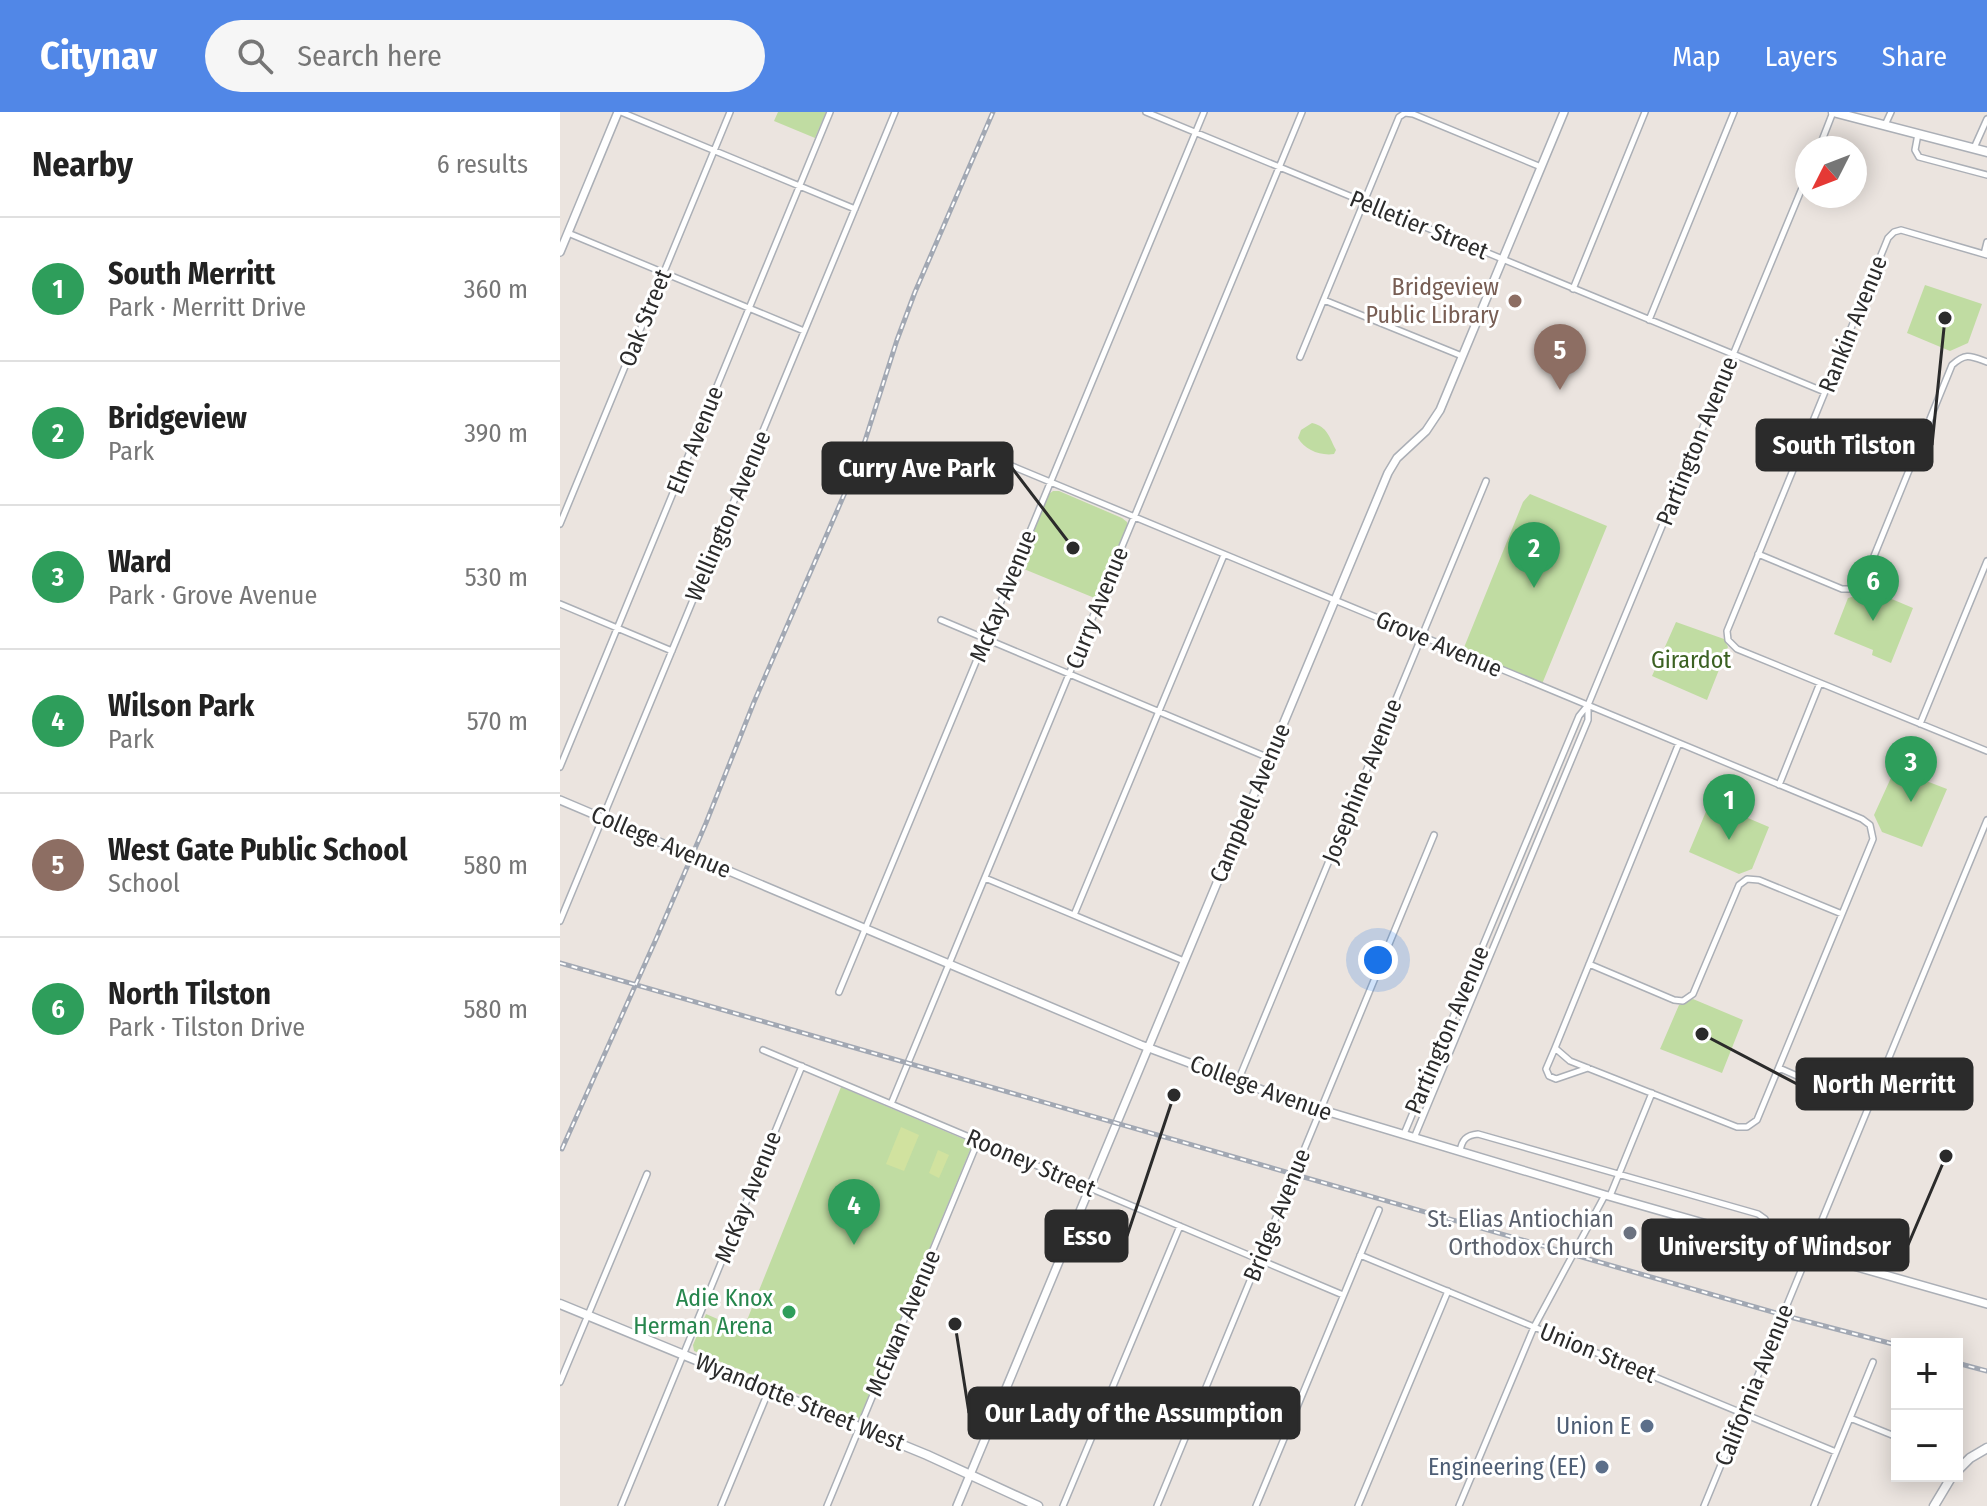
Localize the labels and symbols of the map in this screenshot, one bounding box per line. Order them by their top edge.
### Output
north arrow [1795,136,1867,208]
street label: Pelletier Street [1346,185,1492,266]
street label: Rankin Avenue [1813,252,1893,396]
street label: Oak Street [613,265,677,371]
place label: Bridgeview Public Library [1365,273,1499,329]
marker: Bridgeview Public Library [1506,292,1524,310]
pin: 5 [1534,324,1586,390]
street label: Partington Avenue [1650,352,1744,530]
street label: Elm Avenue [661,382,729,498]
callout: South Tilston [1757,420,1932,470]
street label: Wellington Avenue [679,426,777,606]
text: South Tilston [1772,430,1916,461]
callout: Curry Ave Park [823,443,1012,493]
text: Curry Ave Park [839,453,996,484]
pin: 2 [1508,522,1560,588]
street label: McKay Avenue [964,526,1042,666]
street label: Curry Avenue [1060,543,1134,673]
pin: 6 [1847,555,1899,621]
street label: Grove Avenue [1372,605,1506,683]
park label: Girardot [1651,646,1731,674]
street label: Josephine Avenue [1316,695,1408,867]
street label: Campbell Avenue [1204,719,1296,887]
pin: 3 [1885,736,1937,802]
pin: 1 [1703,774,1755,840]
street label: College Avenue [587,800,735,884]
your location [1358,940,1398,980]
street label: Partington Avenue [1399,942,1495,1118]
street label: College Avenue [1186,1049,1336,1127]
callout: North Merritt [1797,1059,1972,1109]
text: North Merritt [1812,1069,1956,1100]
street label: Rooney Street [962,1123,1100,1203]
street label: McKay Avenue [709,1127,787,1267]
street label: Bridge Avenue [1238,1144,1316,1286]
pin: 4 [828,1179,880,1245]
place label: St. Elias Antiochian Orthodox Church [1427,1205,1614,1261]
callout: Esso [1046,1211,1127,1261]
callout: University of Windsor [1643,1220,1908,1270]
text: Esso [1063,1221,1111,1252]
marker: St. Elias Antiochian Orthodox Church [1621,1224,1639,1242]
text: University of Windsor [1659,1231,1892,1262]
street label: McEwan Avenue [860,1246,946,1400]
place label: Adie Knox Herman Arena [633,1284,773,1340]
street label: California Avenue [1709,1300,1799,1470]
marker: Adie Knox Herman Arena [780,1303,798,1321]
street label: Union Street [1536,1317,1660,1389]
street label: Wyandotte Street West [691,1347,909,1457]
callout: Our Lady of the Assumption [969,1388,1299,1438]
text: Our Lady of the Assumption [985,1398,1283,1429]
place label: Union E [1556,1412,1631,1440]
marker: Union E [1638,1417,1656,1435]
place label: Engineering (EE) [1428,1453,1586,1481]
marker: Engineering (EE) [1593,1458,1611,1476]

